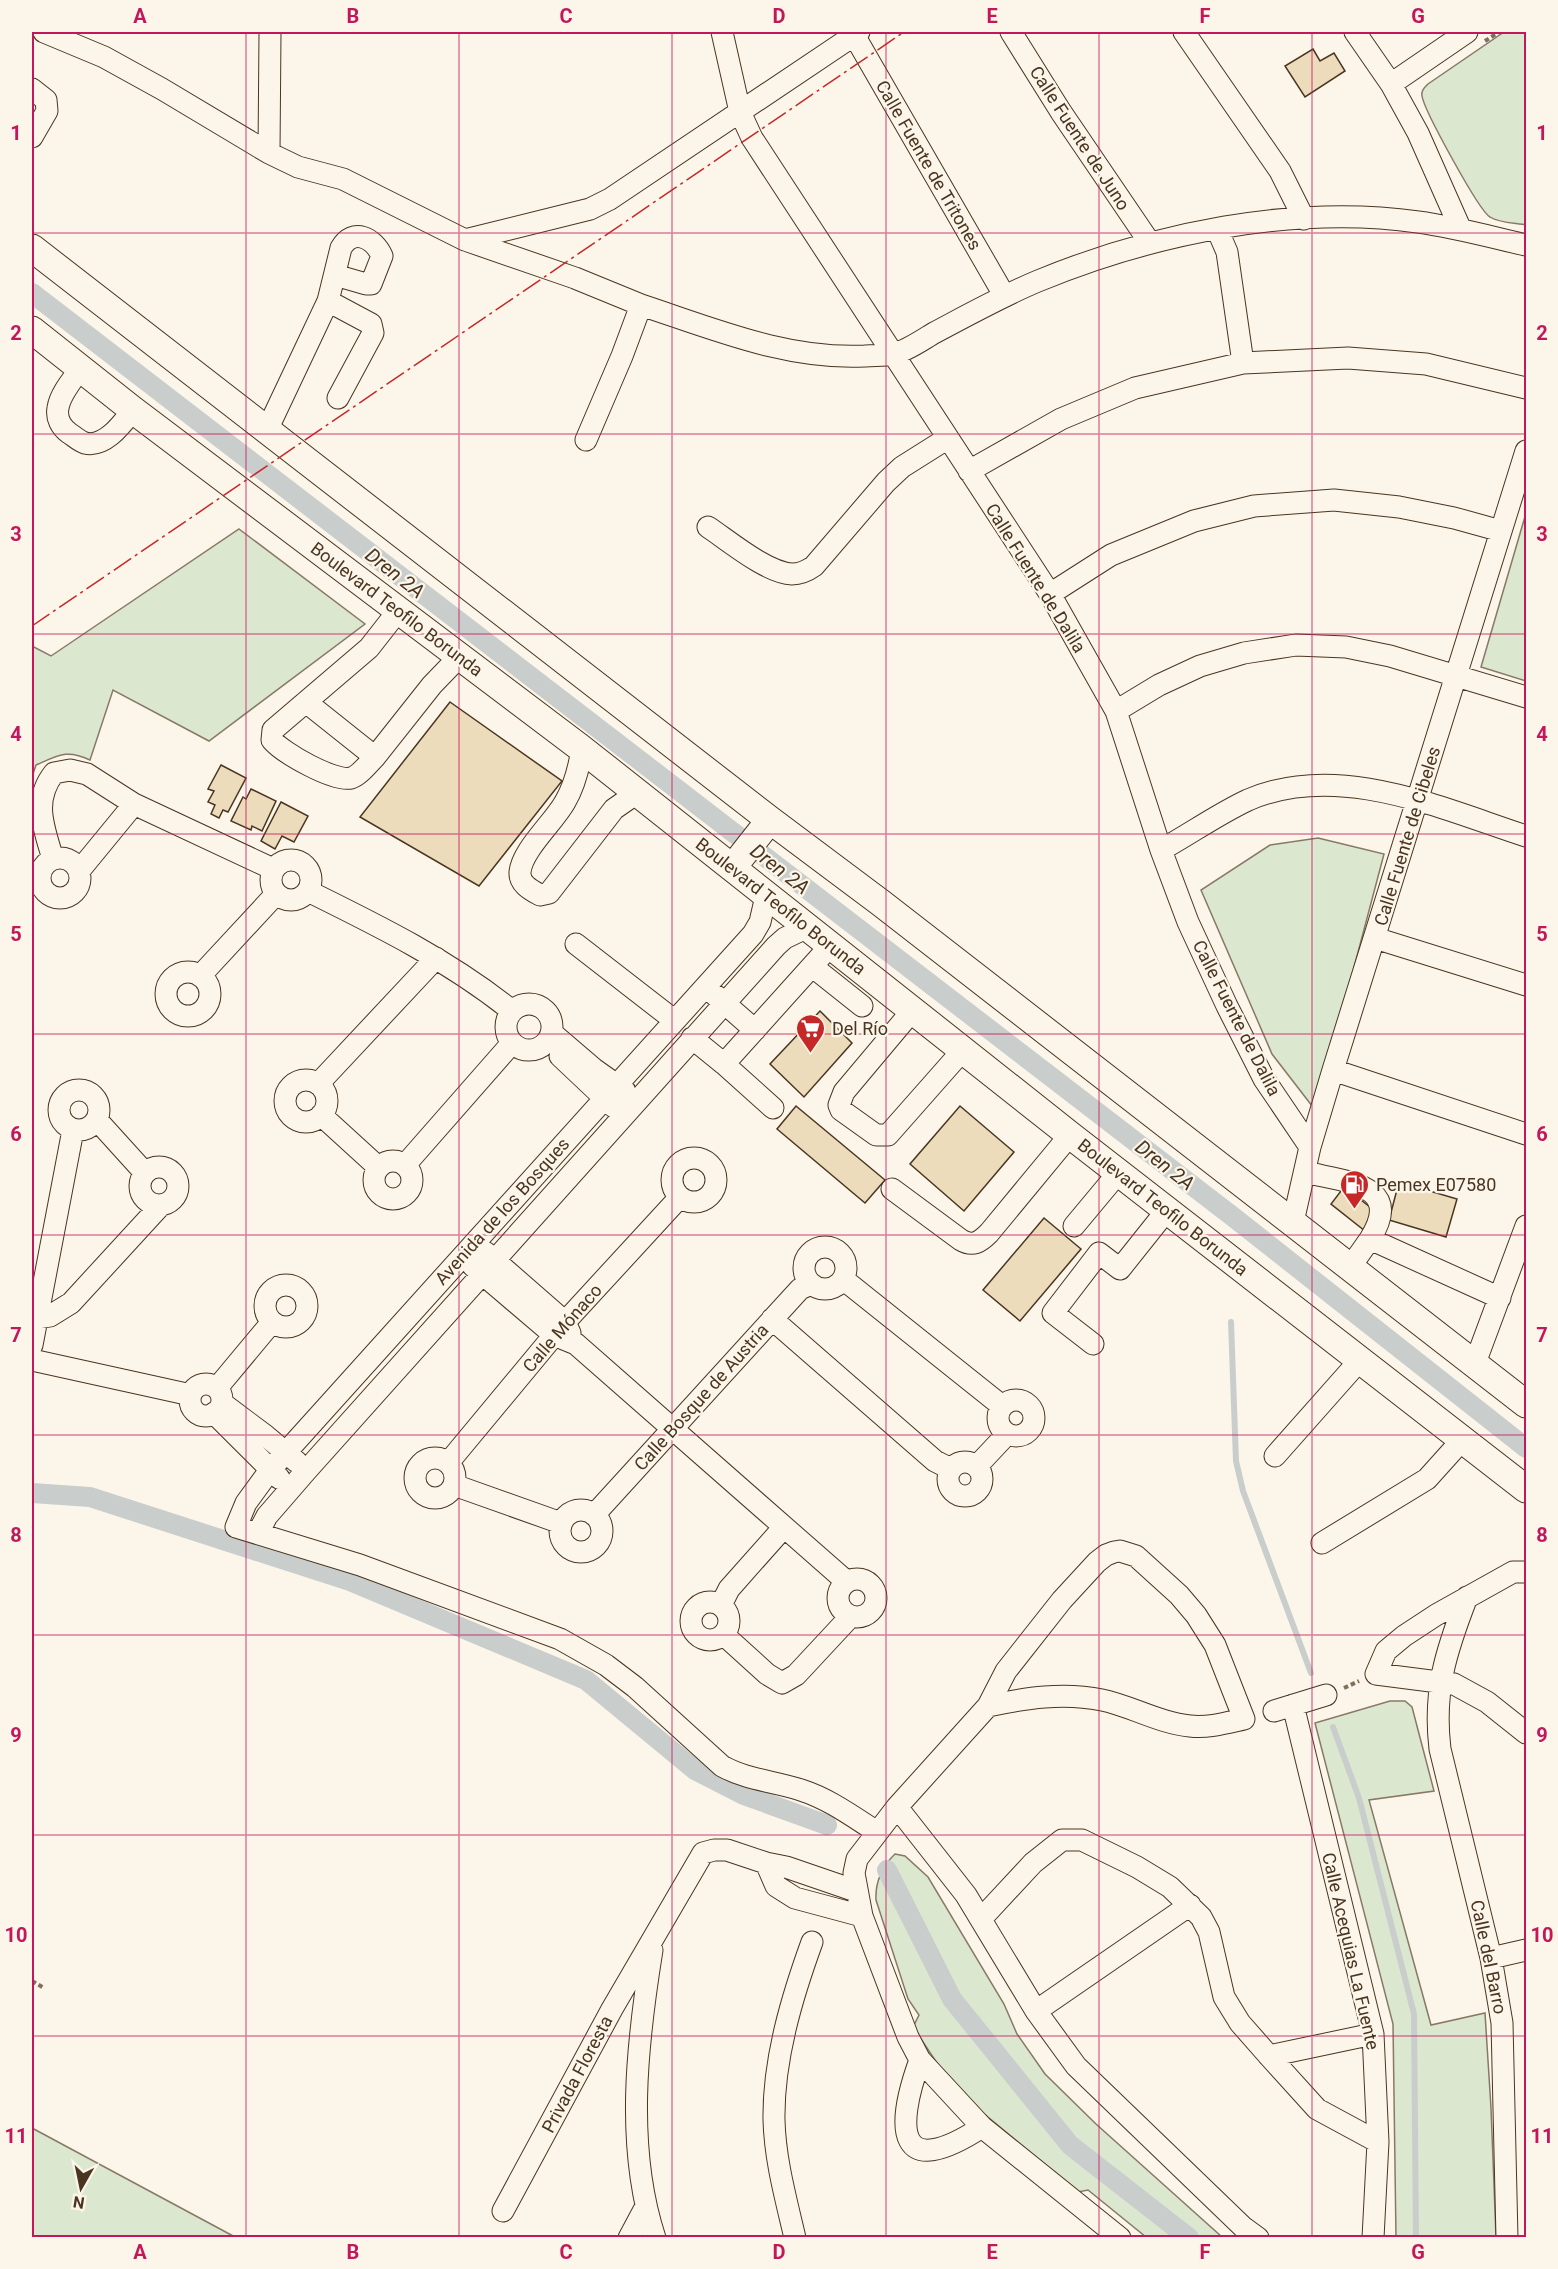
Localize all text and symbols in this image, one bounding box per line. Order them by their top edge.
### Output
text: A [133,4,147,28]
text: B [347,4,359,28]
text: C [559,4,573,28]
text: D [773,4,786,28]
text: E [986,4,998,28]
text: F [1200,4,1211,28]
text: G [1411,4,1425,28]
street label: Calle Fuente de Juno [1026,62,1134,214]
street label: Calle Fuente de Tritones [872,76,986,254]
text: 1 [10,121,22,145]
text: 1 [1536,121,1548,145]
text: 2 [10,321,22,345]
text: 2 [1536,321,1548,345]
street label: Calle Fuente de Dalila [982,499,1090,657]
text: 3 [10,522,22,546]
text: 3 [1536,522,1548,546]
street label: Boulevard Teofilo Borunda [307,537,487,681]
water label: Dren 2A [361,542,429,604]
text: 4 [10,722,22,746]
text: 4 [1536,722,1548,746]
street label: Calle Fuente de Cibeles [1370,744,1444,928]
street label: Boulevard Teofilo Borunda [692,833,870,979]
water label: Dren 2A [746,838,814,900]
text: 5 [10,922,22,946]
text: 5 [1536,922,1548,946]
street label: Calle Fuente de Dalila [1189,937,1285,1099]
supermarket icon: Del Río [795,1012,827,1054]
place label: Del Río [832,1018,888,1039]
text: 6 [10,1122,22,1146]
text: 6 [1536,1122,1548,1146]
street label: Avenida de los Bosques [430,1133,574,1289]
street label: Boulevard Teofilo Borunda [1074,1134,1252,1280]
water label: Dren 2A [1131,1134,1199,1196]
fuel station icon: Pemex E07580 [1339,1168,1371,1210]
place label: Pemex E07580 [1376,1174,1496,1195]
street label: Calle Mónaco [518,1280,606,1376]
street label: Calle Bosque de Austria [629,1319,773,1475]
text: 7 [10,1323,22,1347]
text: 7 [1536,1323,1548,1347]
text: 8 [10,1523,22,1547]
text: 8 [1536,1523,1548,1547]
text: 9 [10,1723,22,1747]
text: 9 [1536,1723,1548,1747]
street label: Calle Acequias La Fuente [1318,1850,1384,2052]
street label: Calle del Barro [1467,1898,1511,2016]
text: 10 [5,1923,27,1947]
text: 10 [1531,1923,1553,1947]
street label: Privada Floresta [537,2012,617,2136]
text: 11 [5,2124,27,2148]
text: 11 [1531,2124,1553,2148]
north arrow [51,2158,111,2218]
text: N [72,2192,86,2213]
text: A [133,2240,147,2264]
text: B [347,2240,359,2264]
text: C [559,2240,573,2264]
text: D [773,2240,786,2264]
text: E [986,2240,998,2264]
text: F [1200,2240,1211,2264]
text: G [1411,2240,1425,2264]

